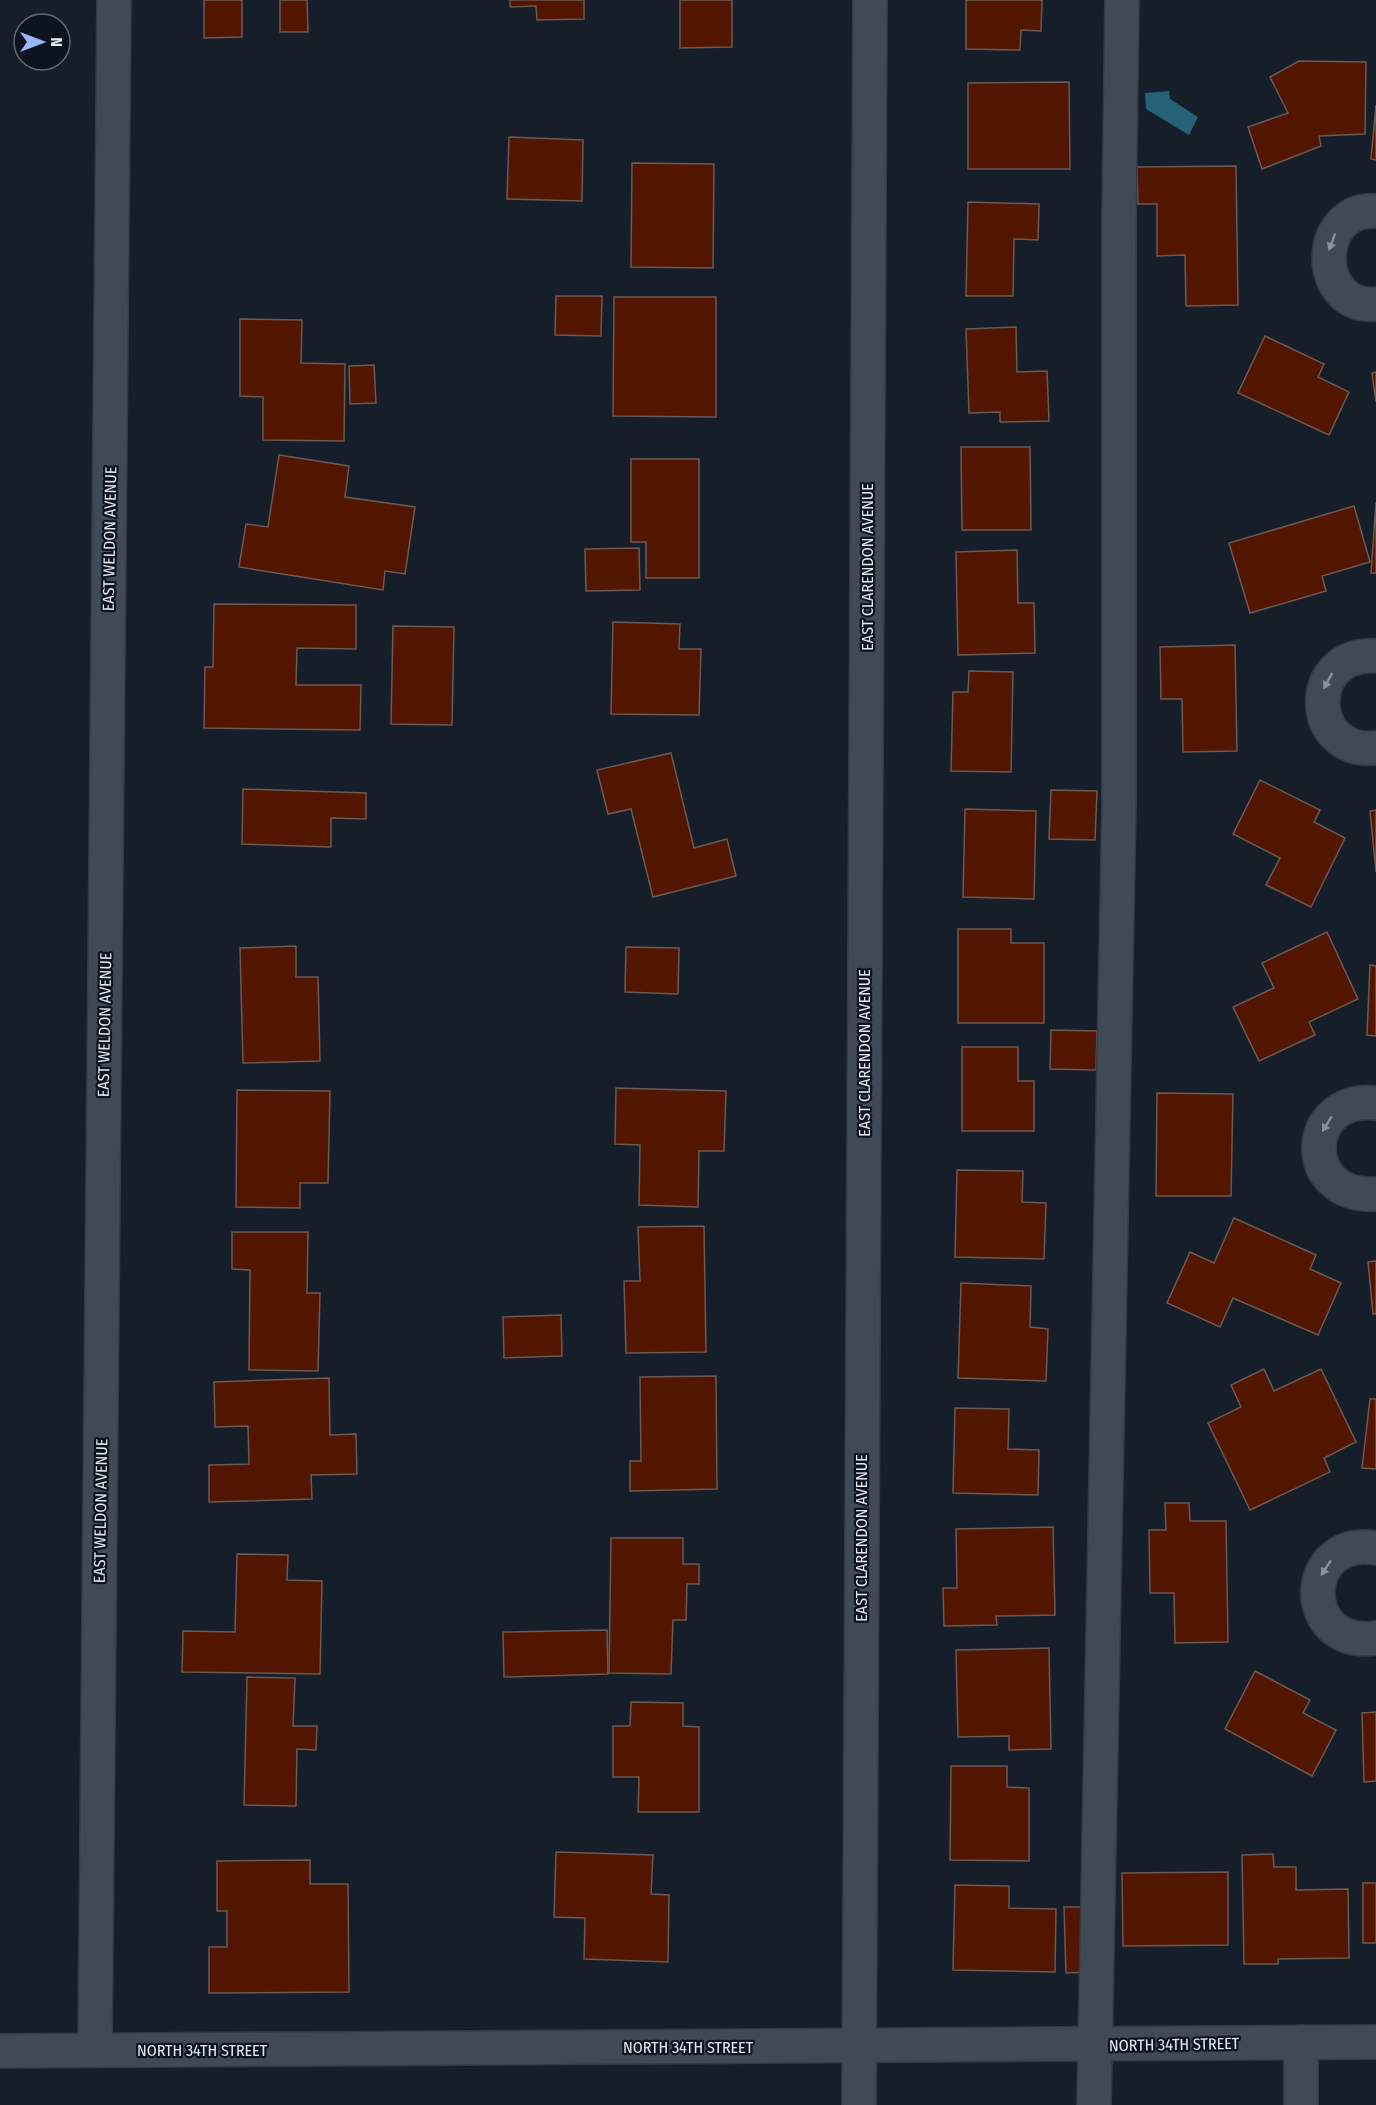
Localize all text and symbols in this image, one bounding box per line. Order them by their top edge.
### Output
north arrow [12,12,72,72]
text: N [47,37,66,47]
one-way arrow [1327,233,1336,251]
street label: EAST WELDON AVENUE [99,467,120,611]
street label: EAST CLARENDON AVENUE [858,483,877,651]
one-way arrow [1324,672,1334,690]
street label: EAST WELDON AVENUE [94,953,115,1097]
street label: EAST CLARENDON AVENUE [855,969,874,1137]
one-way arrow [1321,1116,1332,1132]
street label: EAST WELDON AVENUE [90,1439,111,1583]
street label: EAST CLARENDON AVENUE [852,1454,871,1622]
one-way arrow [1320,1559,1332,1575]
street label: NORTH 34TH STREET [1109,2034,1240,2055]
street label: NORTH 34TH STREET [623,2038,754,2057]
street label: NORTH 34TH STREET [137,2041,268,2060]

